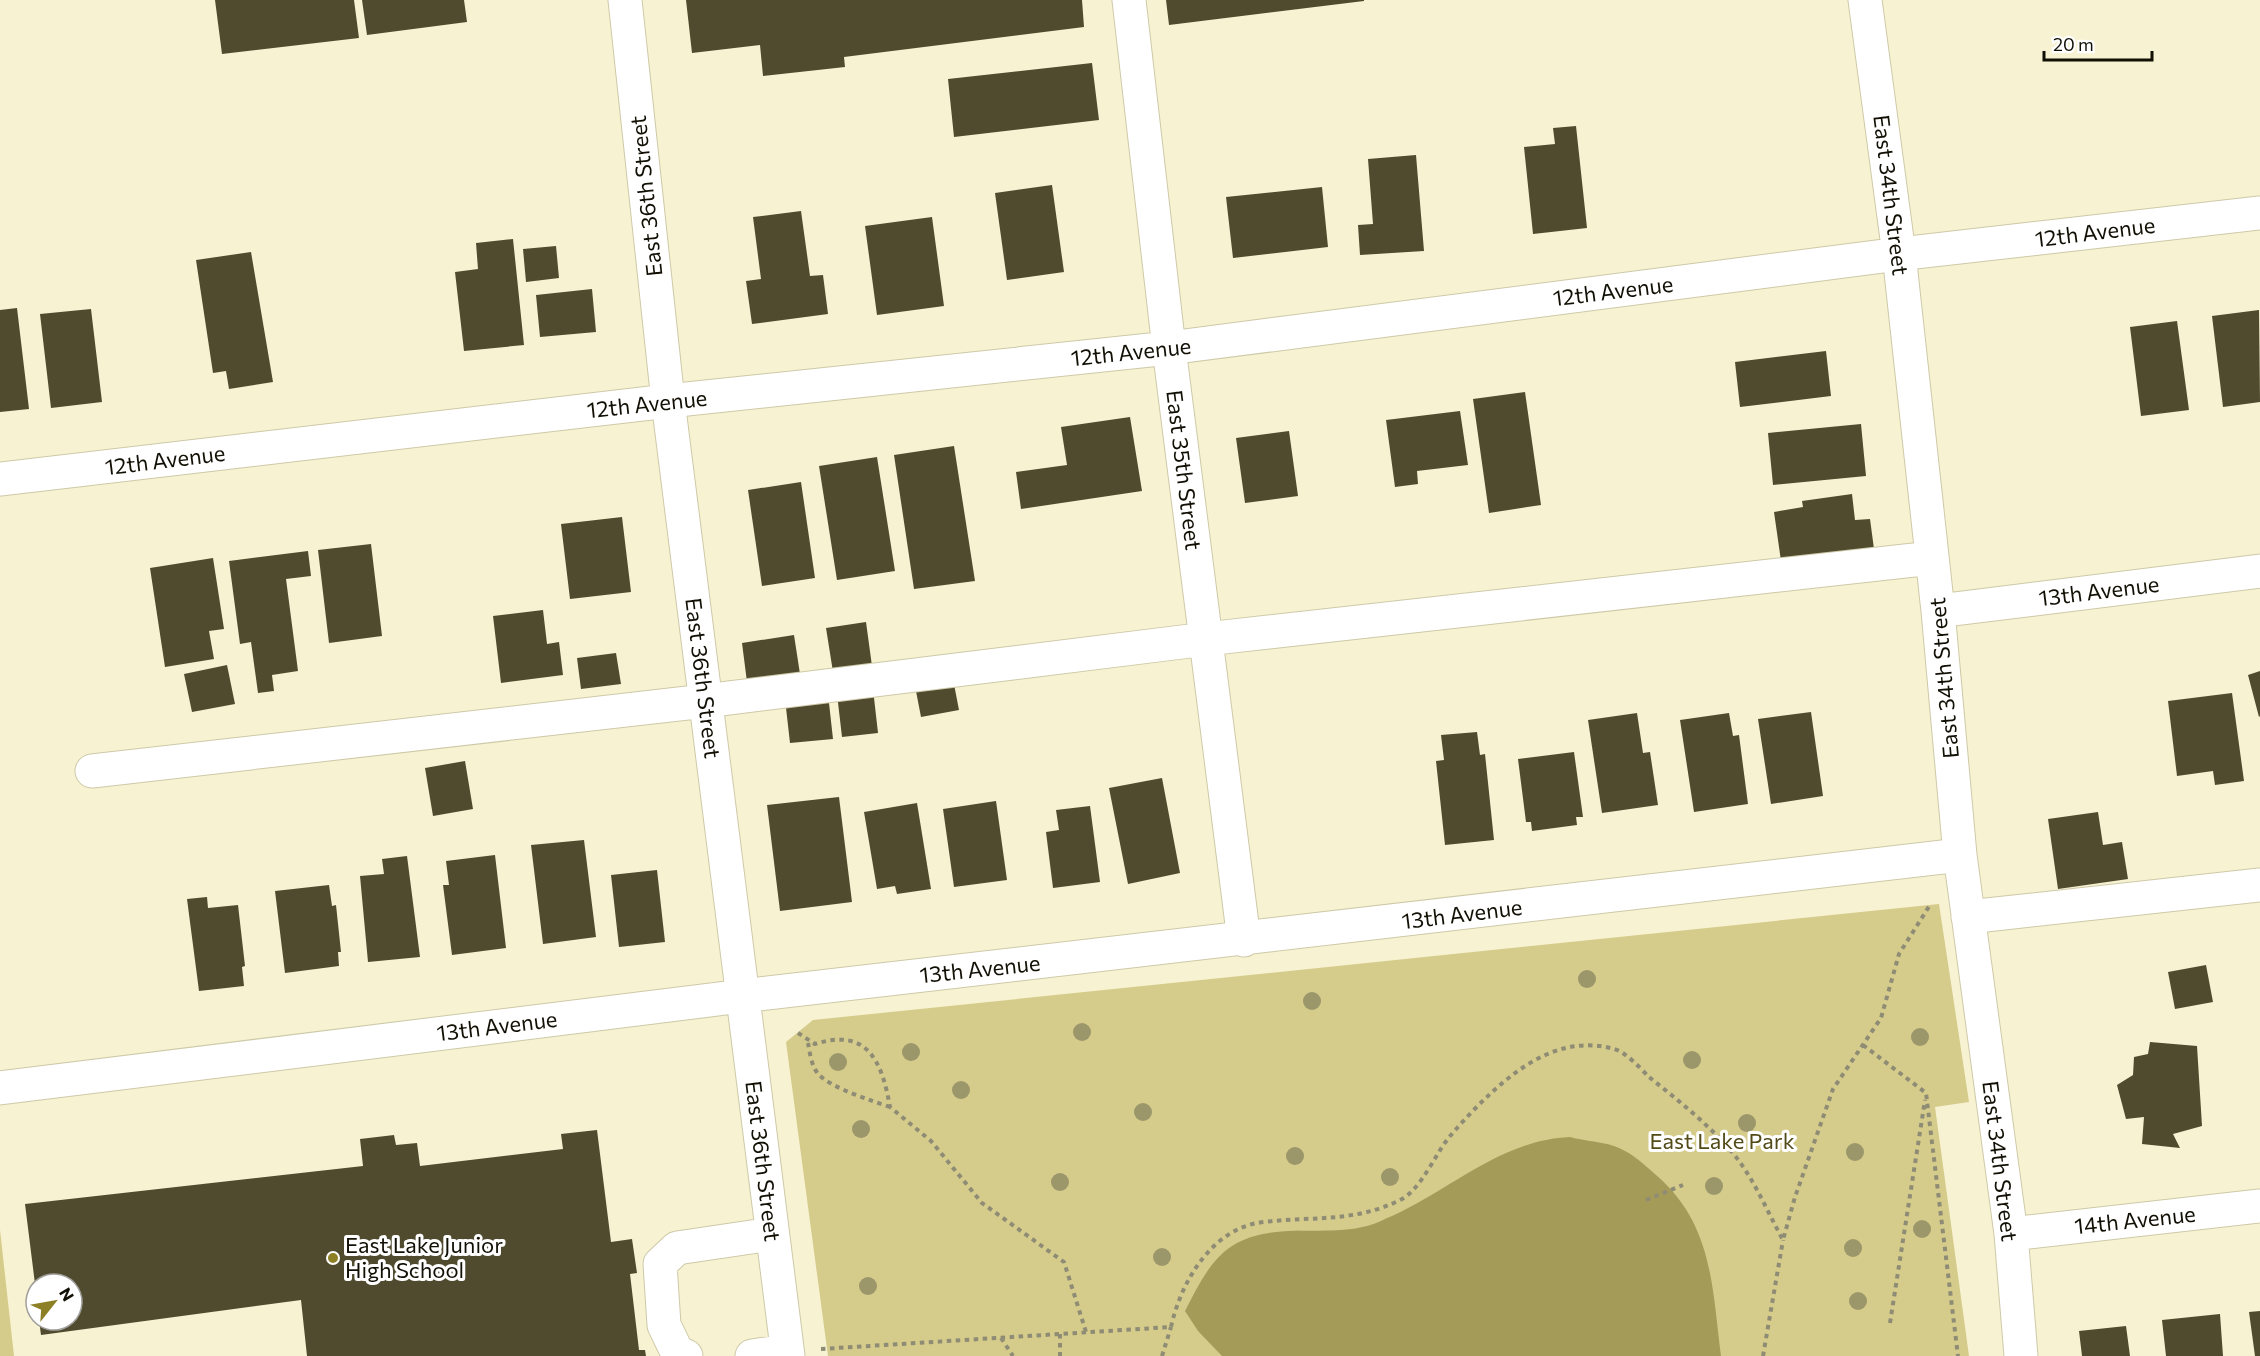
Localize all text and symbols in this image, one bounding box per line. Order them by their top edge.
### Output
scale bar [2044,24,2152,62]
text: 20 m [2053,33,2094,55]
street label: East 34th Street [1868,113,1915,277]
street label: East 36th Street [624,114,667,278]
street label: 12th Avenue [2033,211,2157,252]
street label: 12th Avenue [1551,270,1675,311]
street label: 12th Avenue [1069,332,1192,371]
street label: 12th Avenue [585,384,708,423]
street label: East 35th Street [1161,388,1208,551]
street label: 12th Avenue [103,439,227,480]
street label: 13th Avenue [2037,570,2161,611]
street label: East 36th Street [680,596,727,760]
street label: East 34th Street [1923,596,1964,760]
street label: 13th Avenue [1400,893,1524,934]
street label: 13th Avenue [918,949,1042,988]
street label: 13th Avenue [435,1005,559,1046]
street label: East 36th Street [740,1079,787,1243]
street label: East 34th Street [1977,1079,2024,1243]
park label: East Lake Park [1649,1127,1795,1154]
street label: 14th Avenue [2073,1200,2197,1239]
place label: East Lake Junior High School [345,1231,503,1283]
marker: East Lake Junior High School [326,1251,340,1265]
north arrow [24,1272,84,1332]
text: N [56,1284,79,1304]

